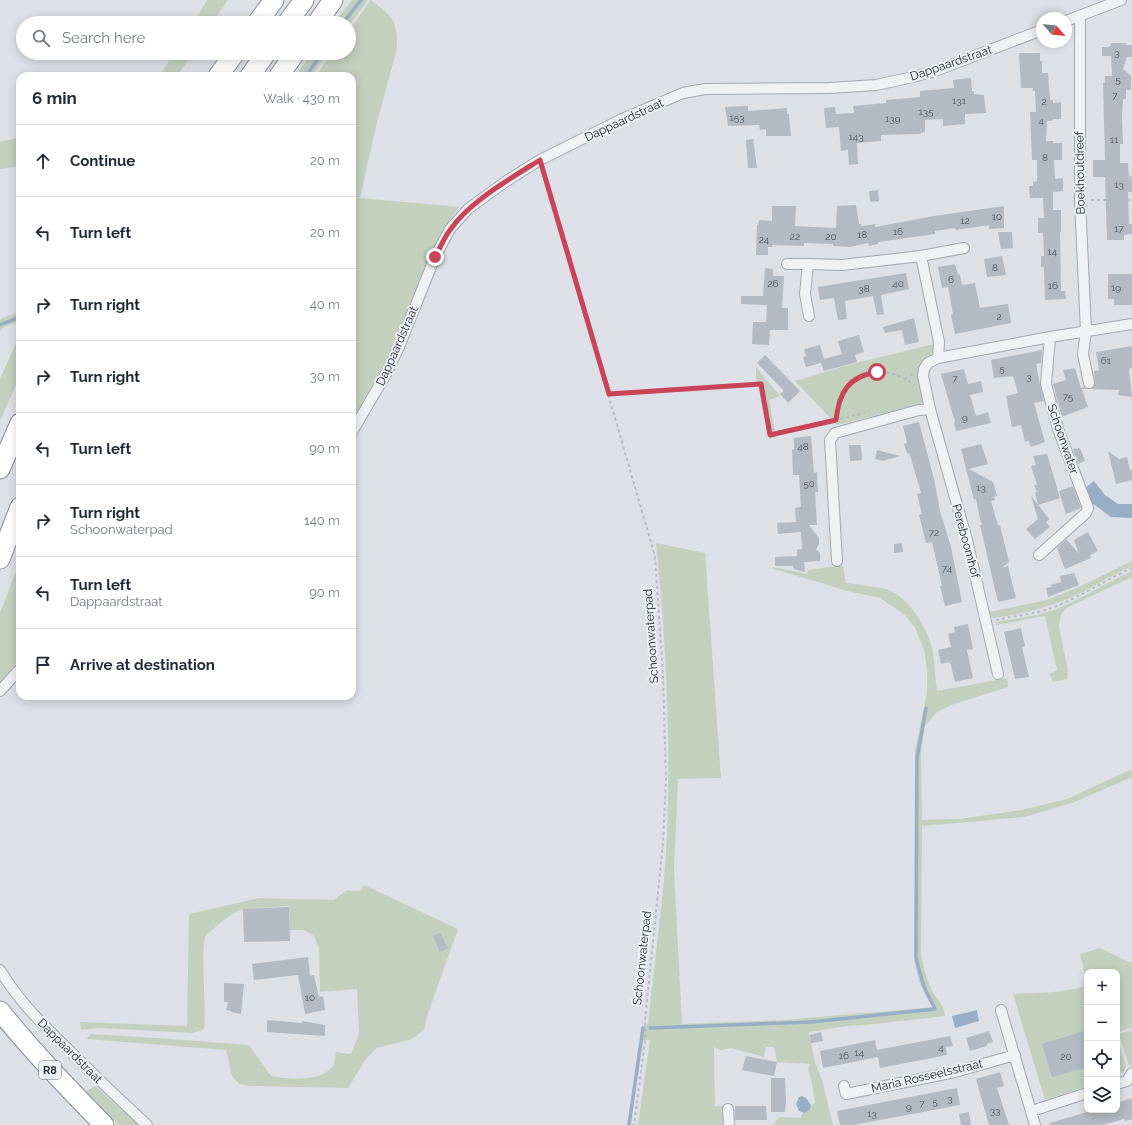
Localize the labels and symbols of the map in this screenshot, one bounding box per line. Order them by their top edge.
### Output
north arrow [1036,12,1072,48]
street label: Dappaardstraat [908,42,994,84]
house number: 3 [1114,47,1120,58]
house number: 5 [1115,74,1121,85]
house number: 7 [1112,90,1118,101]
house number: 131 [952,95,967,106]
street label: Dappaardstraat [582,96,666,144]
house number: 2 [1041,96,1047,107]
house number: 135 [918,106,934,117]
house number: 153 [729,112,745,123]
house number: 139 [885,113,901,124]
house number: 4 [1038,115,1044,126]
street label: Boekhoutdreef [1072,130,1088,215]
house number: 143 [848,131,864,142]
house number: 11 [1110,134,1119,145]
house number: 8 [1042,152,1048,163]
house number: 13 [1114,179,1124,190]
house number: 10 [992,211,1002,222]
house number: 12 [960,215,970,226]
house number: 17 [1114,223,1124,234]
house number: 16 [893,226,903,237]
house number: 18 [857,229,867,240]
house number: 22 [790,231,800,242]
house number: 20 [825,231,837,242]
house number: 24 [759,234,770,245]
house number: 14 [1047,246,1057,257]
route end [426,248,444,266]
house number: 8 [992,262,998,273]
house number: 6 [948,274,954,285]
house number: 26 [767,278,779,289]
house number: 40 [892,278,904,289]
house number: 16 [1048,280,1058,291]
house number: 19 [1111,282,1121,293]
house number: 38 [858,283,870,294]
street label: Dappaardstraat [373,304,421,388]
house number: 2 [996,311,1002,322]
house number: 61 [1101,355,1112,366]
route start [868,363,886,381]
house number: 5 [999,363,1005,374]
house number: 3 [1026,371,1032,382]
house number: 7 [952,373,958,384]
house number: 75 [1063,391,1074,402]
street label: Schoonwater [1044,402,1082,477]
house number: 9 [962,412,968,423]
house number: 48 [797,441,809,452]
house number: 50 [803,478,815,489]
house number: 13 [976,482,986,493]
street label: Pereboomhof [949,502,983,581]
house number: 72 [929,527,939,538]
house number: 74 [942,563,953,574]
street label: Schoonwaterpad [641,588,661,684]
street label: Schoonwaterpad [630,910,654,1006]
house number: 10 [305,992,315,1003]
street label: Dappaardstraat [35,1016,105,1086]
house number: 4 [938,1042,944,1053]
house number: 14 [854,1047,864,1058]
house number: 16 [839,1050,849,1061]
house number: 20 [1060,1051,1072,1062]
street label: Maria Rosseelsstraat [870,1056,984,1096]
road number: R8 [39,1061,61,1079]
house number: 3 [947,1093,953,1104]
house number: 5 [932,1096,938,1107]
house number: 7 [919,1098,925,1109]
house number: 9 [906,1101,912,1112]
house number: 33 [990,1105,1000,1116]
house number: 13 [867,1108,877,1119]

